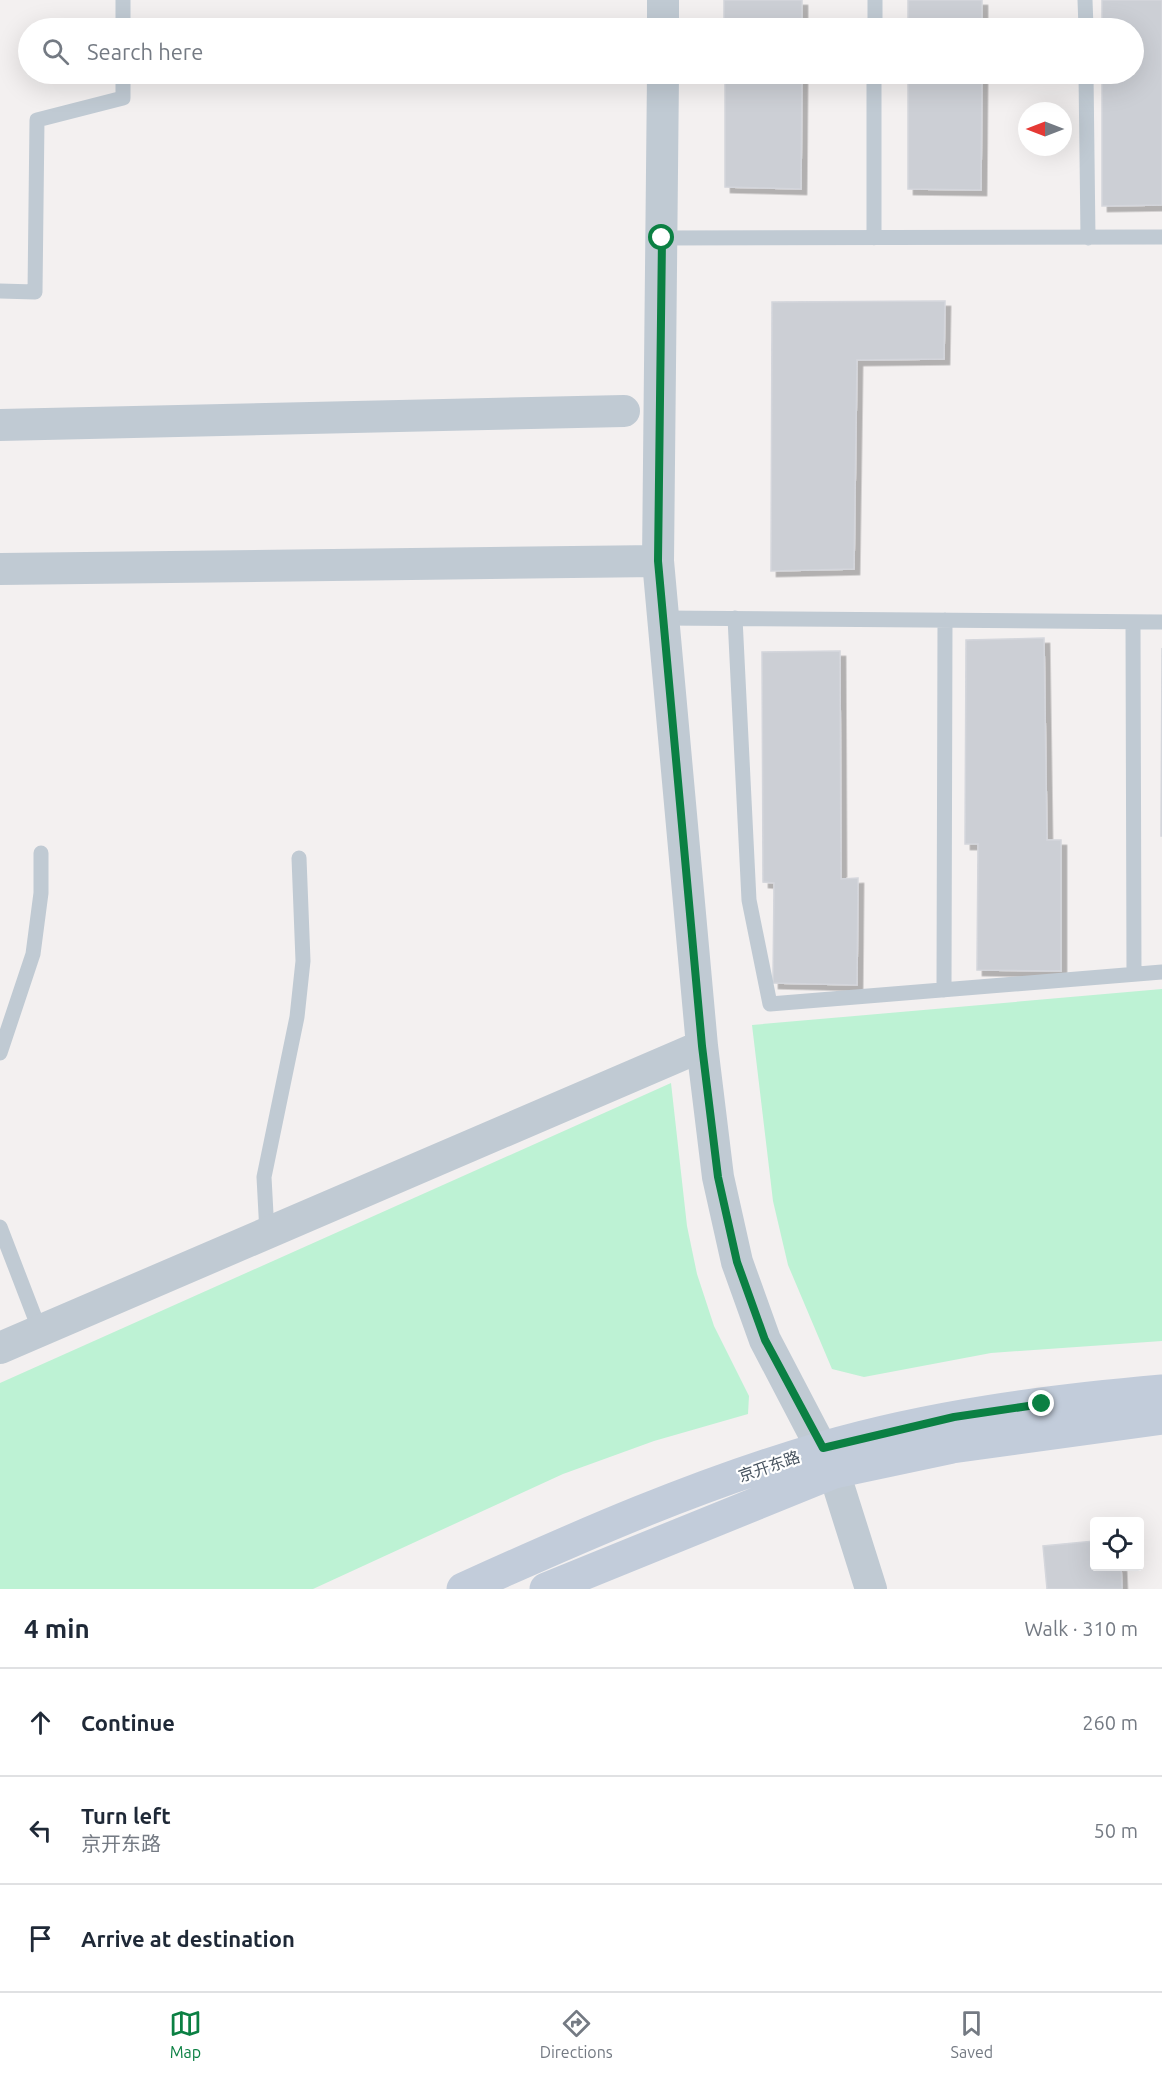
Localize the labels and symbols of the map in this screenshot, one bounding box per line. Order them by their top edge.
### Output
north arrow [1018,102,1072,156]
route start [648,224,674,250]
route end [1028,1390,1054,1416]
street label: 京开东路 [736,1447,802,1485]

